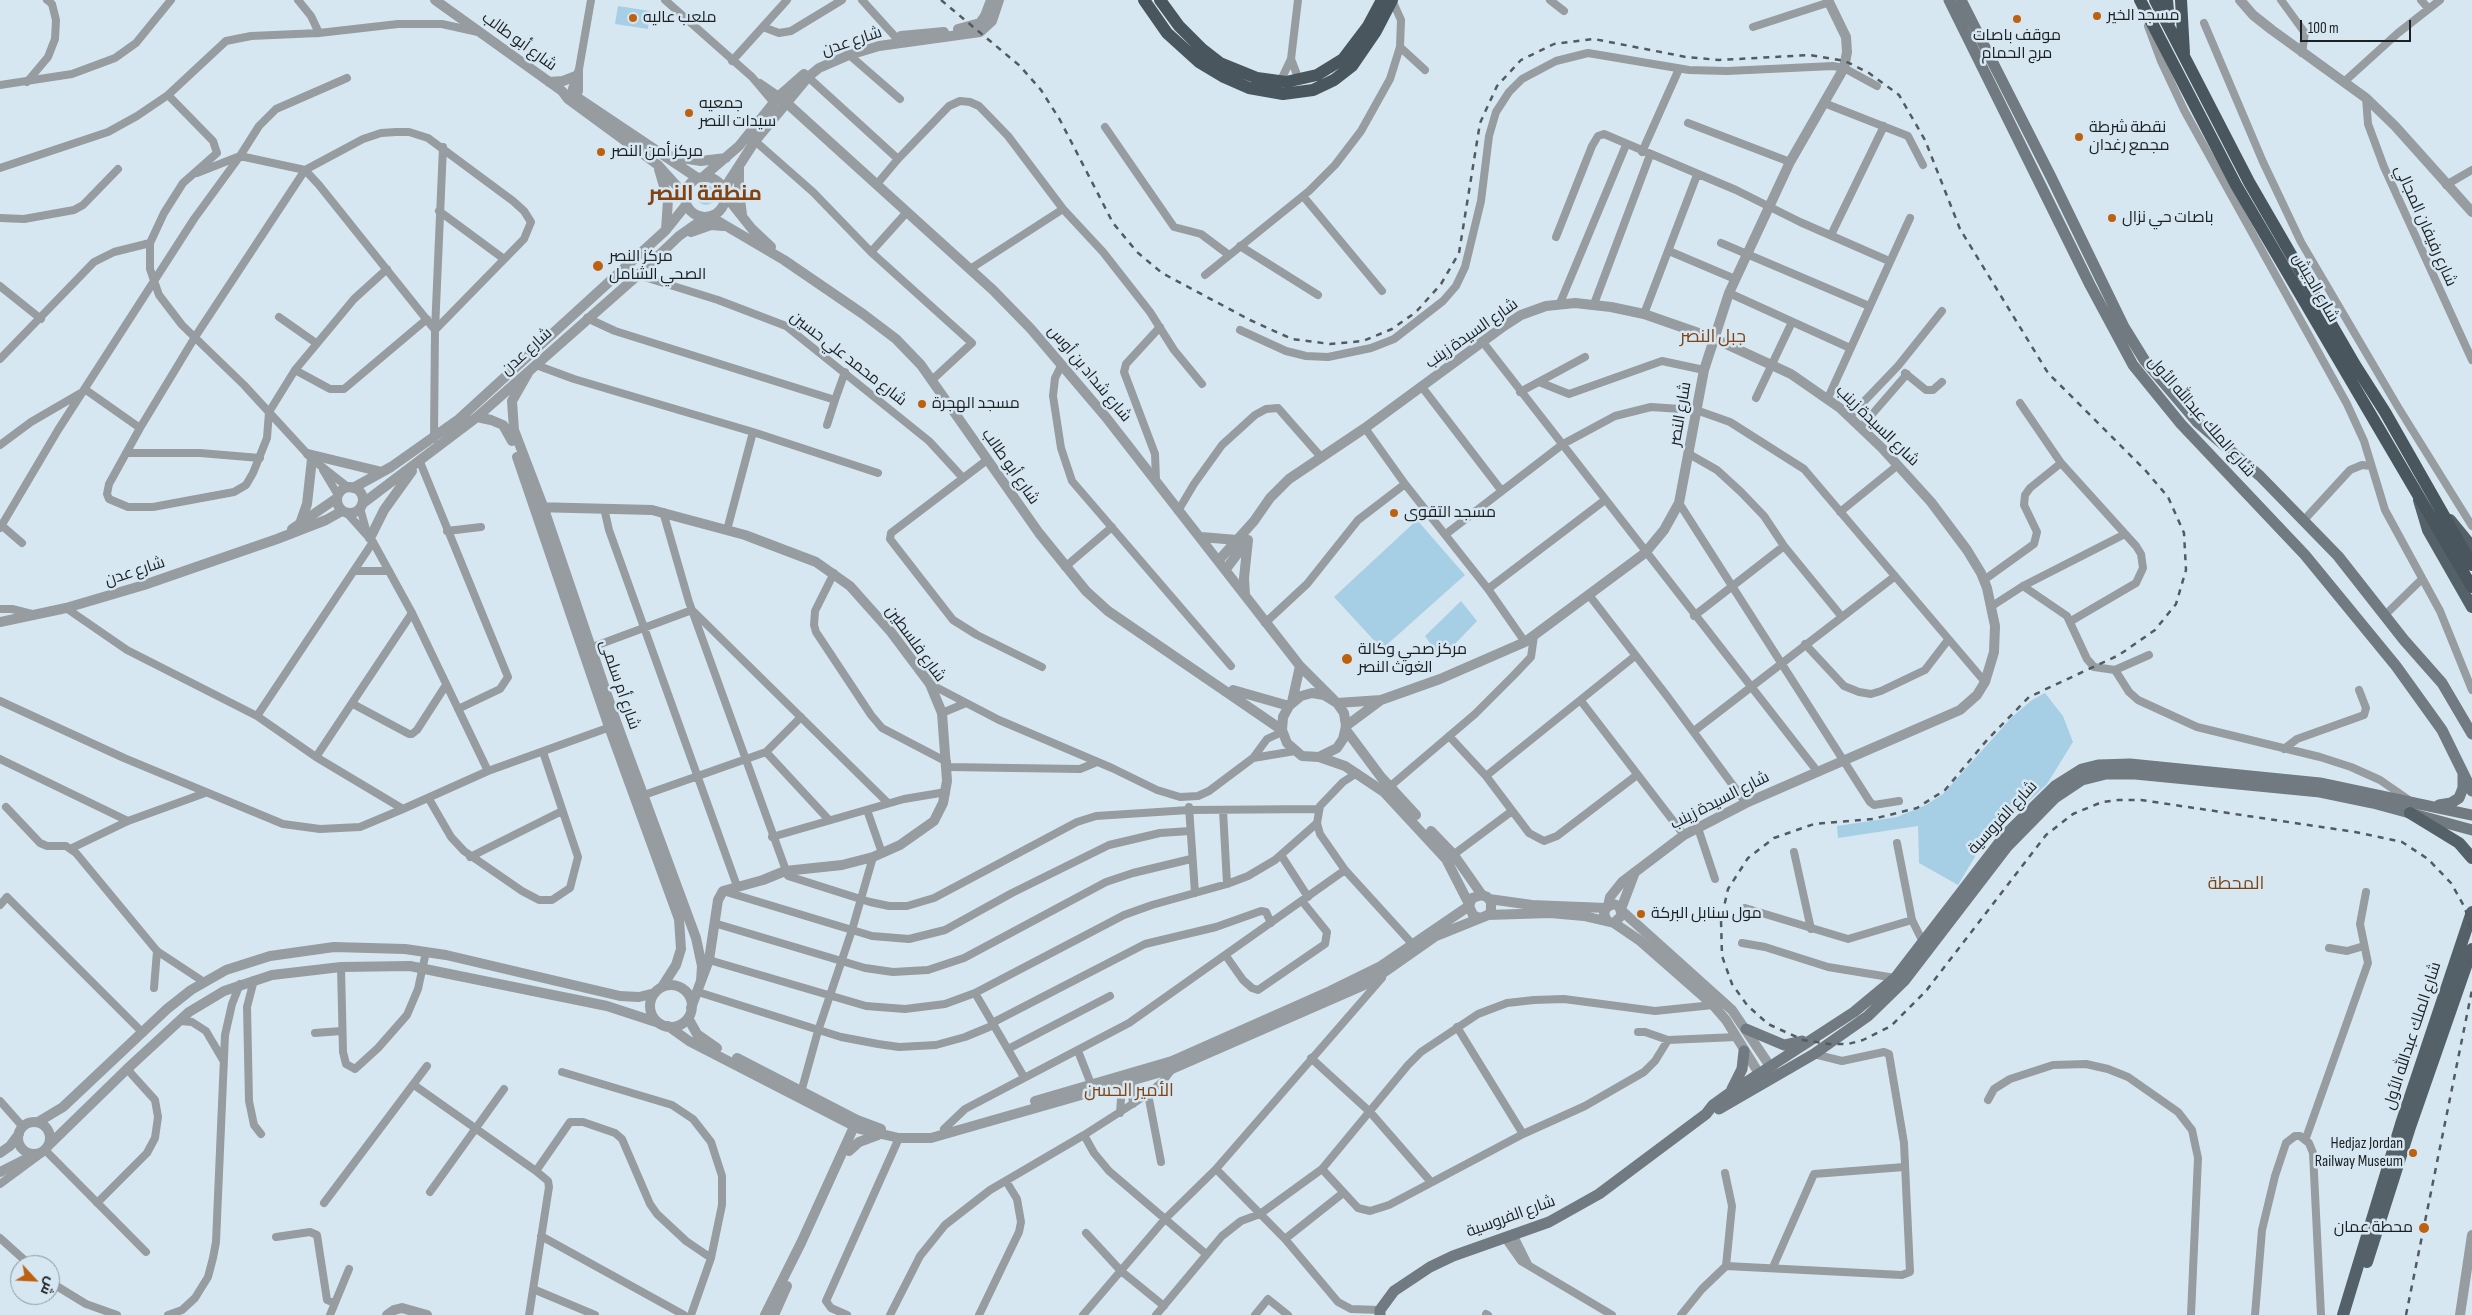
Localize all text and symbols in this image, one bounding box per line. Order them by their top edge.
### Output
place label: مسجد الخير [2107,6,2180,26]
street label: شارع أبو طالب [478,8,560,76]
place label: ملعب عاليه [643,8,717,28]
marker: مسجد الخير [2091,10,2103,22]
scale bar [2302,10,2413,42]
marker: ملعب عاليه [627,12,639,24]
marker: موقف باصات مرج الحمام [2011,13,2023,25]
text: 100 m [2308,19,2339,38]
street label: شارع عدن [819,23,885,61]
place label: موقف باصات مرج الحمام [1973,26,2061,64]
place label: جمعيه سيدات النصر [699,94,776,132]
marker: جمعيه سيدات النصر [683,107,695,119]
place label: نقطة شرطة مجمع رغدان [2089,118,2170,156]
marker: نقطة شرطة مجمع رغدان [2073,131,2085,143]
place label: مركز أمن النصر [611,142,703,162]
marker: مركز أمن النصر [595,146,607,158]
street label: شارع رفيفان المجالي [2390,162,2460,290]
district label: منطقة النصر [648,182,762,208]
place label: باصات حي نزال [2122,208,2214,228]
marker: باصات حي نزال [2106,212,2118,224]
place label: مركز النصر الصحي الشامل [609,247,706,285]
street label: شارع الجيش [2288,250,2342,326]
marker: مركز النصر الصحي الشامل [591,259,605,273]
street label: شارع السيدة زينب [1422,295,1522,373]
street label: شارع محمد علي حسين [786,307,910,411]
street label: شارع شداد بن أوس [1043,322,1135,426]
street label: شارع عدن [497,324,557,380]
district label: جبل النصر [1680,326,1746,348]
street label: شارع الملك عبدالله الأول [2143,353,2259,481]
street label: شارع النصر [1666,380,1696,448]
street label: شارع السيدة زينب [1831,381,1923,471]
place label: مسجد الهجرة [932,394,1020,414]
marker: مسجد الهجرة [916,398,928,410]
street label: شارع أبو طالب [977,425,1043,509]
place label: مسجد التقوى [1404,503,1496,523]
marker: مسجد التقوى [1388,507,1400,519]
street label: شارع عدن [102,553,168,591]
street label: شارع فلسطين [881,602,949,686]
street label: شارع أم سلمى [595,638,643,732]
place label: مركز صحي وكالة الغوث النصر [1358,640,1467,678]
marker: مركز صحي وكالة الغوث النصر [1340,652,1354,666]
street label: شارع السيدة زينب [1667,768,1773,834]
street label: شارع الفروسية [1964,777,2042,859]
district label: المحطة [2208,873,2264,895]
place label: مول سنابل البركة [1651,904,1762,924]
marker: مول سنابل البركة [1635,908,1647,920]
street label: شارع الملك عبدالله الأول [2380,960,2446,1112]
district label: الأمير الحسن [1084,1080,1174,1102]
place label: Hedjaz Jordan Railway Museum [2315,1134,2403,1172]
marker: Hedjaz Jordan Railway Museum [2407,1147,2419,1159]
street label: شارع الفروسية [1464,1192,1558,1242]
place label: محطة عمان [2334,1218,2413,1238]
marker: محطة عمان [2417,1221,2431,1235]
north arrow [10,1255,60,1305]
text: ش [37,1274,60,1298]

